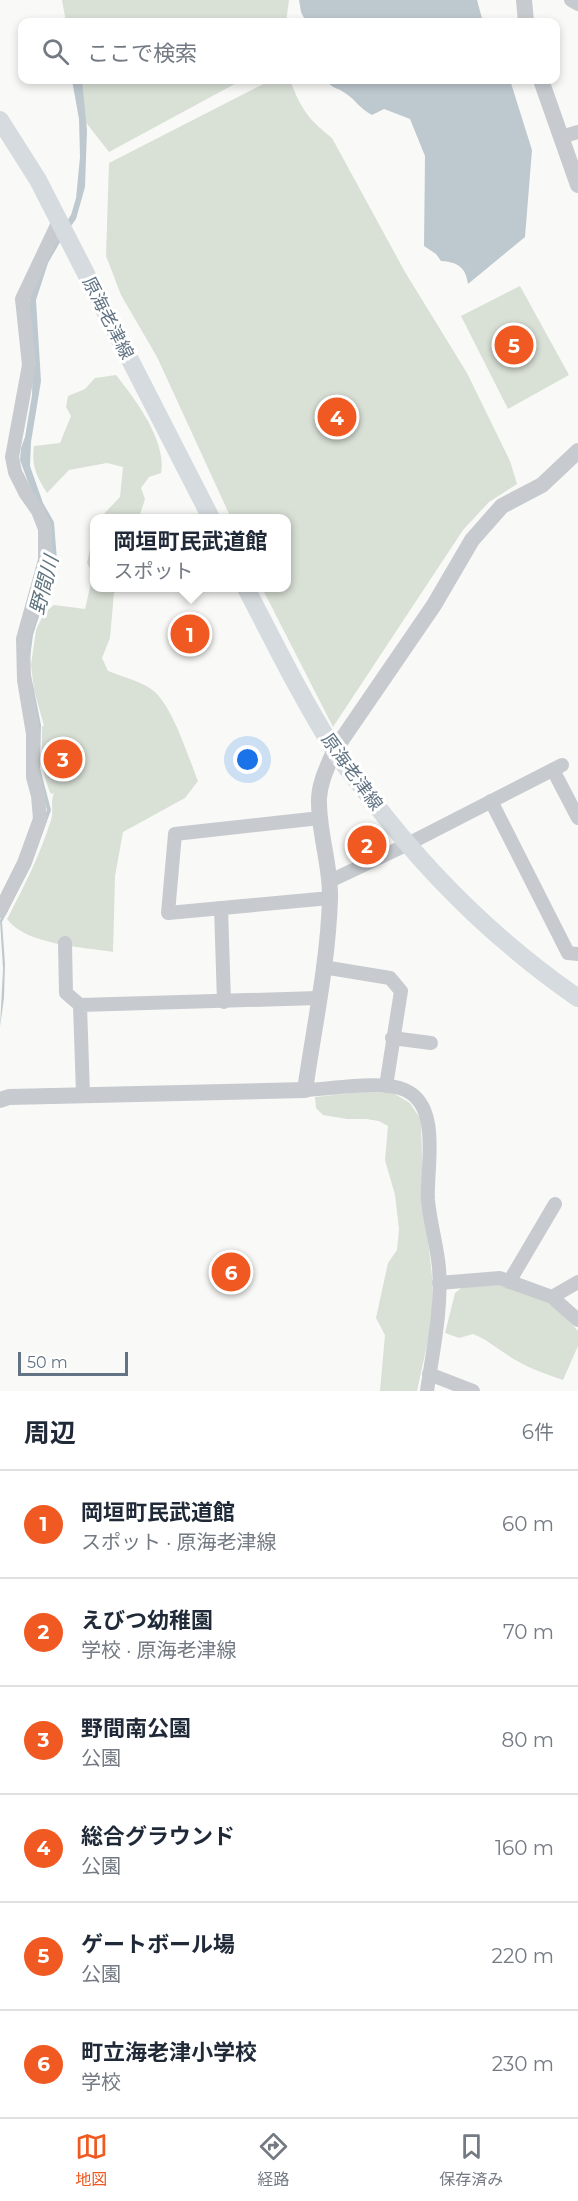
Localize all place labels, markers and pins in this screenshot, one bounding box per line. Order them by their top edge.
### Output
pin: 5 [494,322,534,368]
pin: 4 [318,394,356,440]
pin: 1 [170,612,210,656]
pin: 3 [44,736,82,782]
pin: 2 [348,822,386,868]
pin: 6 [212,1250,250,1294]

